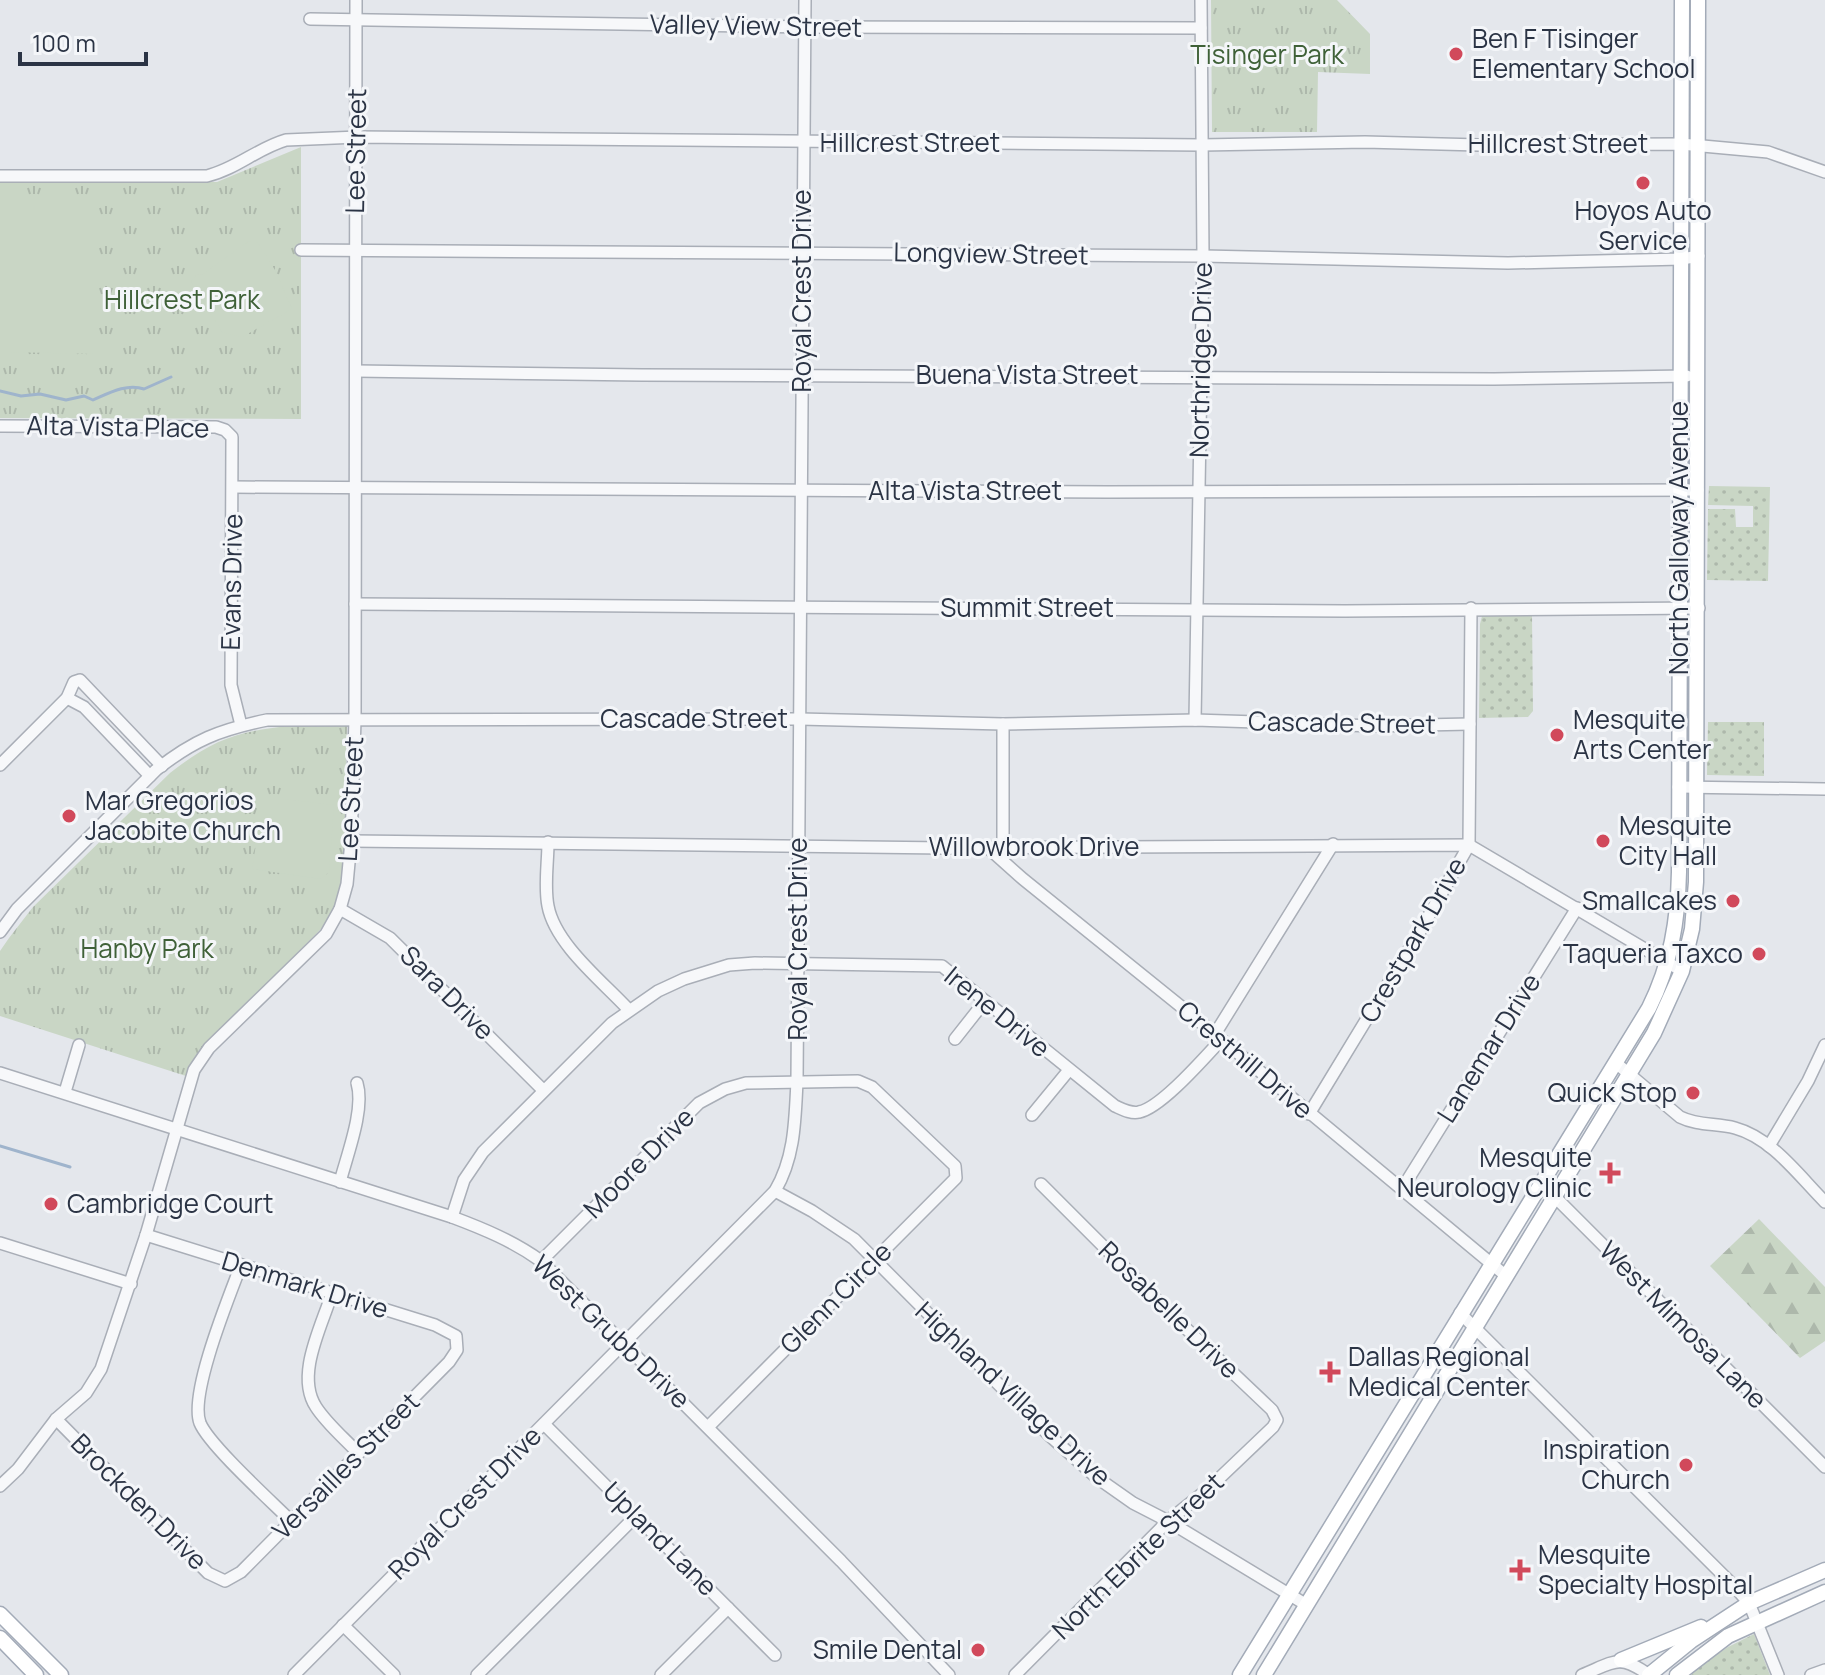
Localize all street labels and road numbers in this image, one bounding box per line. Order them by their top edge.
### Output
street label: Valley View Street [650,5,863,45]
street label: Lee Street [336,88,374,214]
street label: Hillcrest Street [820,124,1000,160]
street label: Hillcrest Street [1468,125,1648,161]
street label: Royal Crest Drive [783,189,819,393]
street label: Longview Street [893,233,1089,273]
street label: Northridge Drive [1180,262,1220,458]
street label: Buena Vista Street [916,356,1138,392]
street label: North Galloway Avenue [1660,401,1696,675]
street label: Alta Vista Place [26,406,210,446]
street label: Alta Vista Street [868,472,1062,508]
street label: Evans Drive [212,513,250,651]
street label: Summit Street [940,589,1114,625]
street label: Cascade Street [600,700,788,736]
street label: Cascade Street [1248,702,1436,742]
street label: Lee Street [329,735,371,862]
street label: Willowbrook Drive [929,828,1139,864]
street label: Royal Crest Drive [779,837,815,1041]
street label: Crestpark Drive [1350,850,1474,1029]
street label: Sara Drive [393,937,503,1047]
street label: Irene Drive [937,957,1058,1065]
street label: Lanemar Drive [1428,966,1548,1129]
street label: Cresthill Drive [1170,992,1321,1127]
street label: Moore Drive [575,1099,702,1226]
street label: West Mimosa Lane [1592,1232,1776,1416]
street label: Rosabelle Drive [1091,1233,1248,1386]
street label: Glenn Circle [772,1234,899,1361]
street label: Denmark Drive [218,1242,393,1326]
street label: West Grubb Drive [525,1246,699,1416]
street label: Highland Village Drive [908,1293,1119,1494]
street label: Versailles Street [264,1384,427,1547]
street label: Royal Crest Drive [380,1418,549,1587]
street label: Brockden Drive [64,1425,216,1577]
street label: North Ebrite Street [1044,1464,1231,1647]
street label: Upland Lane [596,1473,726,1603]

